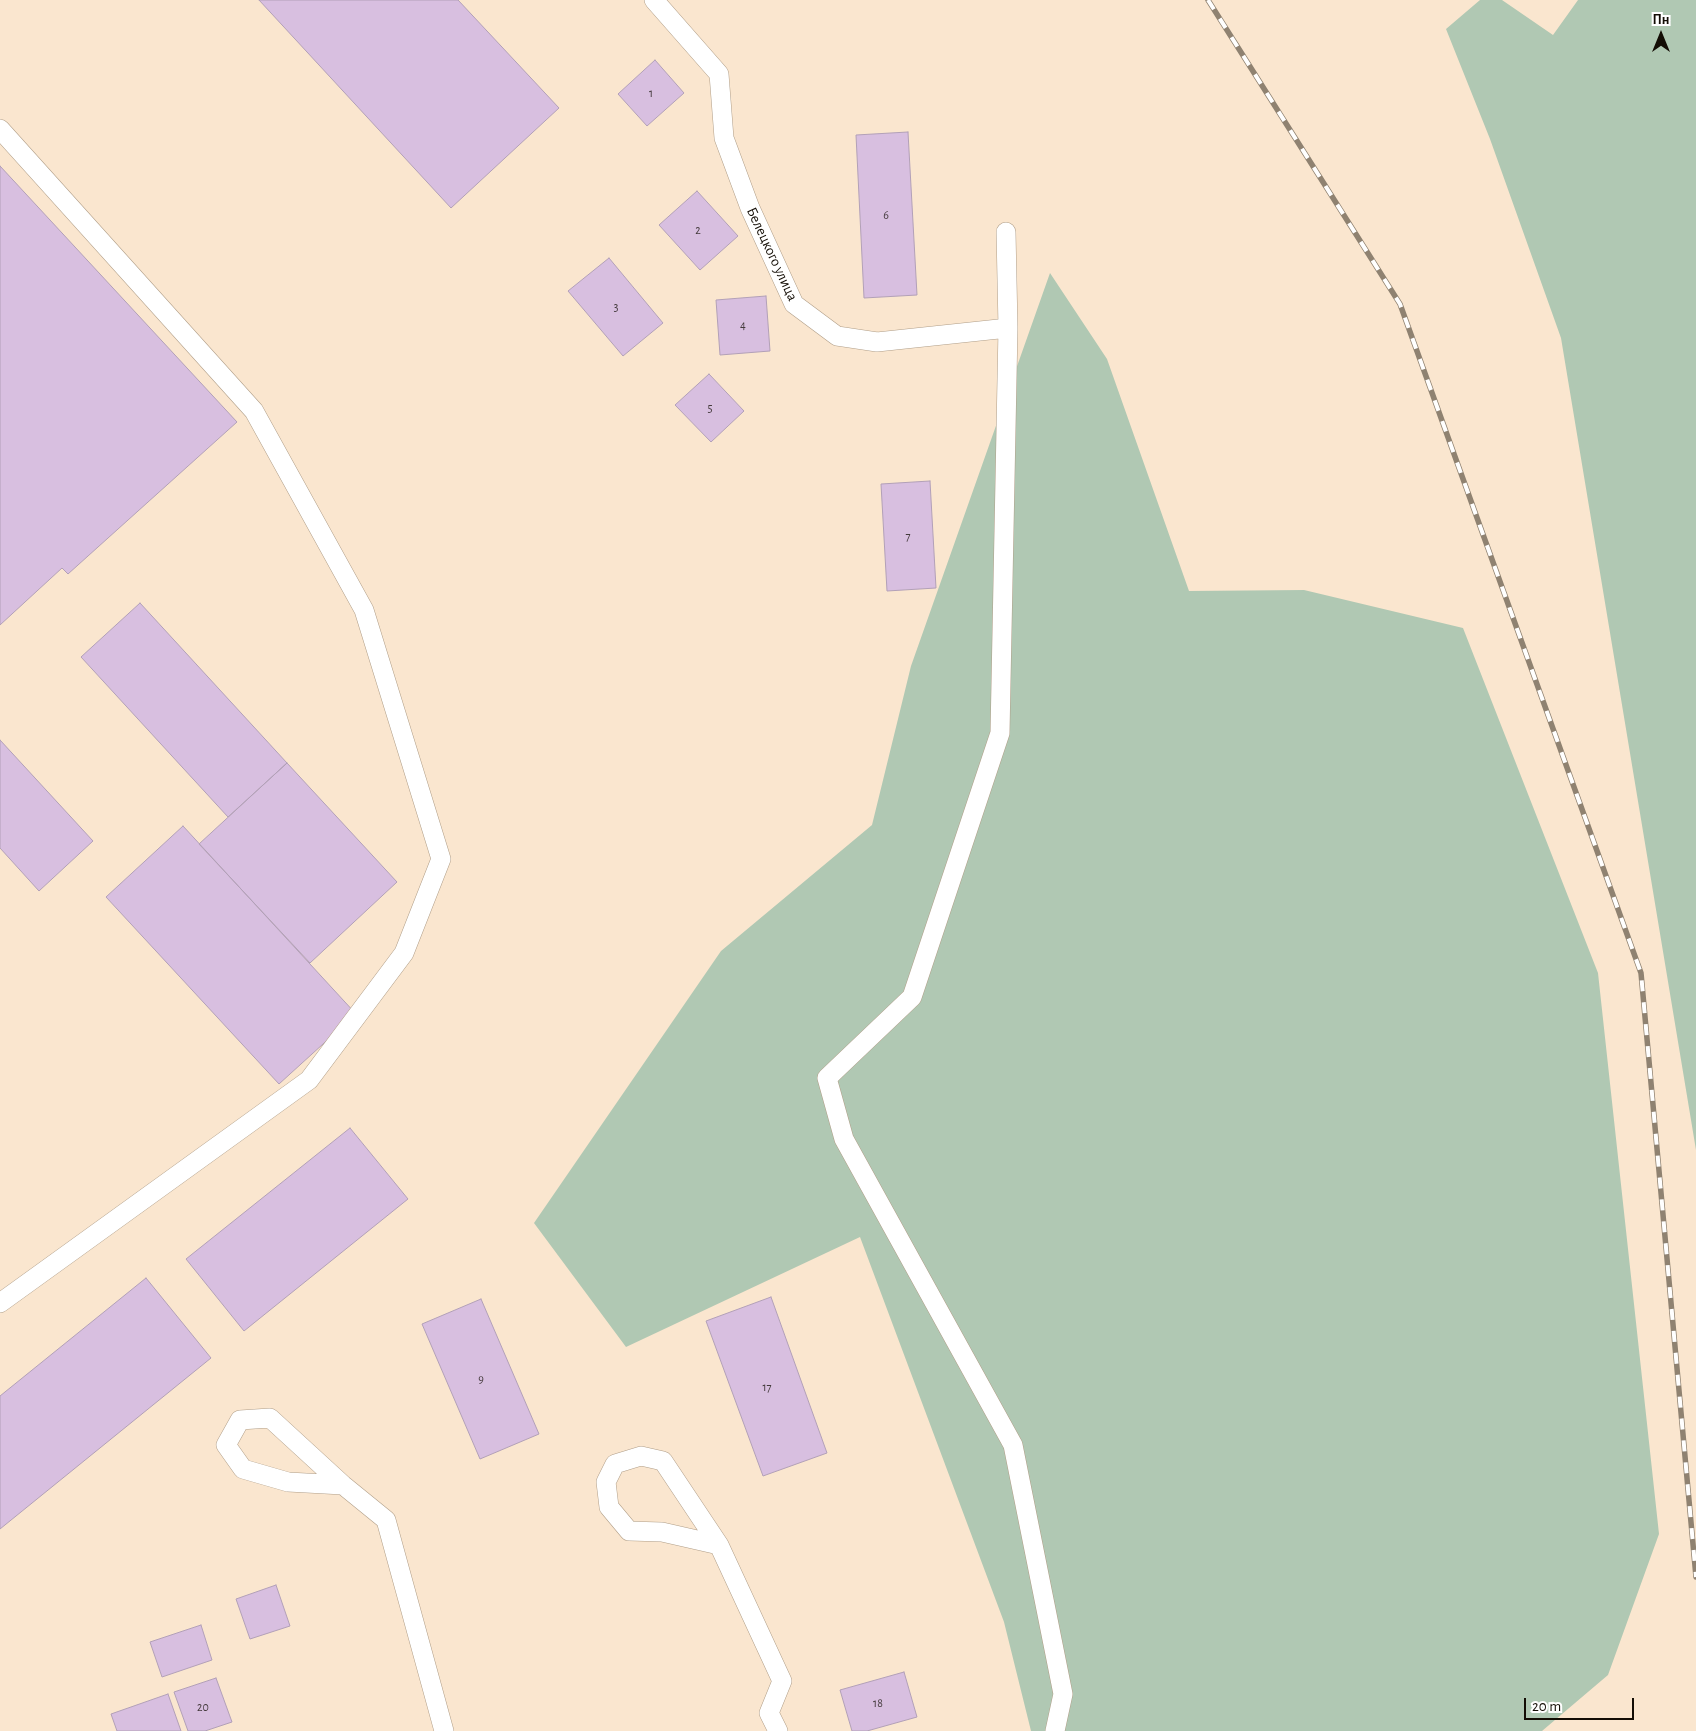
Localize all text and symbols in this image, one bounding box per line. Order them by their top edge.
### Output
north arrow [1636,10,1686,60]
text: Пн [1652,13,1670,27]
house number: 1 [649,86,653,100]
street label: Белецкого улица [742,204,802,304]
house number: 6 [883,208,889,222]
house number: 2 [695,223,701,237]
house number: 3 [614,300,618,314]
house number: 4 [740,318,746,332]
house number: 5 [707,401,713,415]
house number: 7 [905,529,911,543]
house number: 9 [478,1372,484,1386]
house number: 17 [762,1380,772,1394]
scale bar [1526,1688,1636,1720]
house number: 18 [873,1696,883,1710]
text: 20 m [1532,1699,1561,1714]
house number: 20 [197,1700,209,1714]

